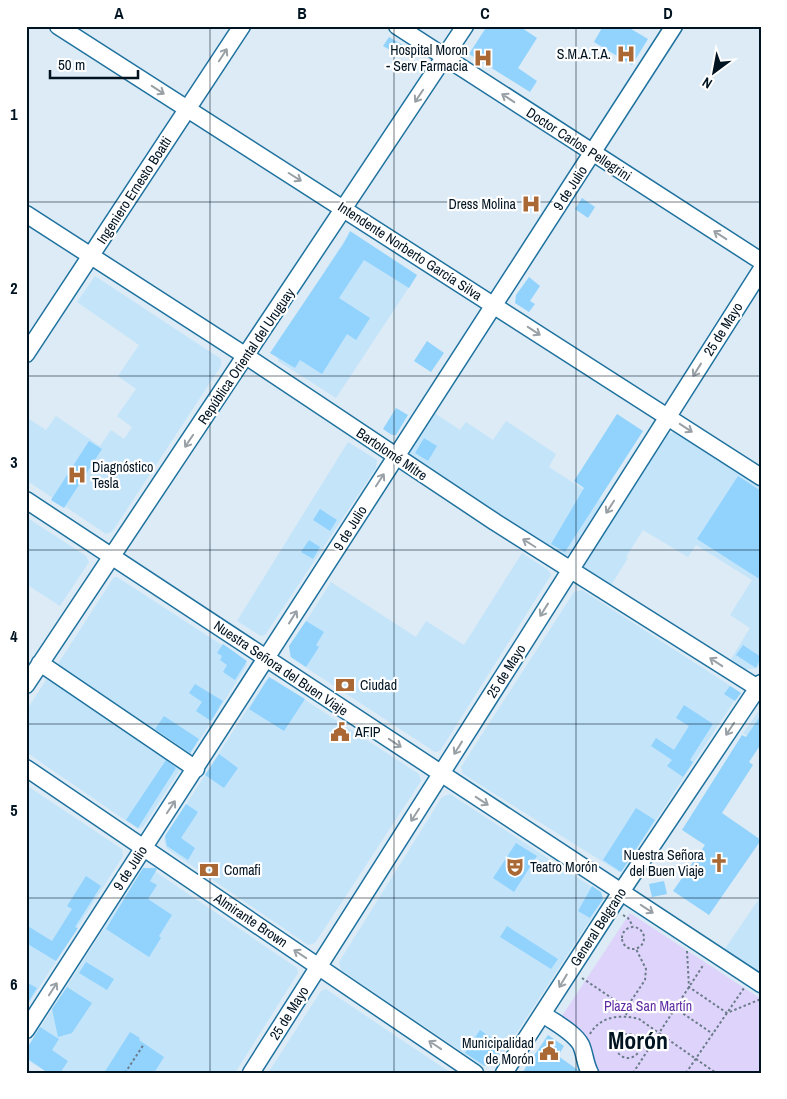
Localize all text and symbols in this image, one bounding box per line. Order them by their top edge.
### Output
text: A [114,2,124,24]
text: B [297,2,307,24]
text: C [480,2,490,24]
text: D [663,2,673,24]
place label: Hospital Moron - Serv Farmacia [386,41,469,75]
hospital icon: S.M.A.T.A. [615,43,637,65]
place label: S.M.A.T.A. [557,45,611,63]
hospital icon: Hospital Moron - Serv Farmacia [472,47,494,69]
scale bar [50,48,138,80]
one-way arrow [218,48,228,62]
north arrow [690,48,740,98]
text: 50 m [58,54,85,75]
text: N [699,73,715,93]
one-way arrow [150,86,164,96]
one-way arrow [413,89,424,103]
one-way arrow [501,93,515,103]
text: 1 [10,103,18,125]
street label: Doctor Carlos Pellegrini [523,103,635,185]
street label: Ingeniero Ernesto Boatti [93,133,175,247]
street label: 9 de Julio [549,162,591,214]
one-way arrow [287,173,301,183]
hospital icon: Dress Molina [520,193,542,215]
place label: Dress Molina [448,195,517,213]
street label: Intendente Norberto García Silva [334,198,486,305]
one-way arrow [713,230,727,240]
text: 2 [10,277,18,299]
street label: República Oriental del Uruguay [194,284,299,428]
street label: 25 de Mayo [699,299,747,359]
one-way arrow [527,326,541,336]
one-way arrow [692,363,702,377]
one-way arrow [678,423,692,433]
street label: Bartolomé Mitre [353,424,431,484]
one-way arrow [184,433,194,447]
text: 3 [10,451,18,473]
place label: Diagnóstico Tesla [92,458,153,492]
hospital icon: Diagnóstico Tesla [66,464,88,486]
one-way arrow [375,473,386,487]
one-way arrow [604,500,615,514]
street label: 9 de Julio [329,502,371,554]
one-way arrow [522,538,536,548]
one-way arrow [539,603,549,617]
one-way arrow [288,611,298,625]
street label: Nuestra Señora del Buen Viaje [210,616,352,720]
text: 4 [10,625,18,647]
street label: 25 de Mayo [482,641,530,701]
one-way arrow [710,657,724,667]
bank icon: Ciudad [334,674,356,696]
place label: Ciudad [360,676,397,694]
public building icon: AFIP [329,721,351,743]
one-way arrow [725,721,735,735]
place label: AFIP [354,723,381,741]
one-way arrow [388,738,402,749]
one-way arrow [453,741,463,755]
one-way arrow [475,796,489,806]
text: 5 [10,799,18,821]
one-way arrow [166,800,176,814]
one-way arrow [410,808,420,822]
street label: 9 de Julio [109,842,151,894]
place label: Nuestra Señora del Buen Viaje [624,846,705,880]
church icon: Nuestra Señora del Buen Viaje [708,852,730,874]
theatre icon: Teatro Morón [504,856,526,878]
place label: Teatro Morón [530,858,598,876]
bank icon: Comafi [198,859,220,881]
place label: Comafi [224,861,261,879]
street label: General Belgrano [566,884,630,970]
street label: Almirante Brown [210,888,291,951]
one-way arrow [640,904,654,914]
one-way arrow [293,949,307,959]
text: 6 [10,973,18,995]
one-way arrow [558,973,568,987]
one-way arrow [48,982,58,996]
street label: 25 de Mayo [265,983,313,1043]
park label: Plaza San Martín [604,997,692,1015]
district label: Morón [608,1024,668,1056]
place label: Municipalidad de Morón [462,1034,534,1068]
one-way arrow [428,1040,442,1050]
public building icon: Municipalidad de Morón [538,1040,560,1062]

